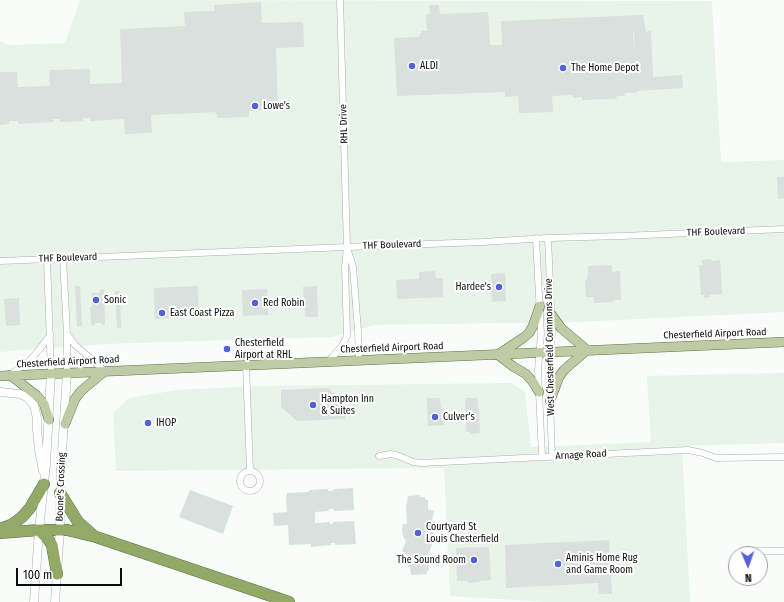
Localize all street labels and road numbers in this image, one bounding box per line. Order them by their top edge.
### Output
street label: RHL Drive [337,104,351,144]
street label: THF Boulevard [686,225,746,239]
street label: THF Boulevard [362,238,422,252]
street label: THF Boulevard [38,251,98,265]
street label: West Chesterfield Commons Drive [543,278,557,416]
street label: Chesterfield Airport Road [663,326,767,342]
street label: Chesterfield Airport Road [340,340,444,356]
street label: Chesterfield Airport Road [16,353,120,371]
street label: Arnage Road [555,448,607,462]
street label: Boone's Crossing [54,452,68,522]

